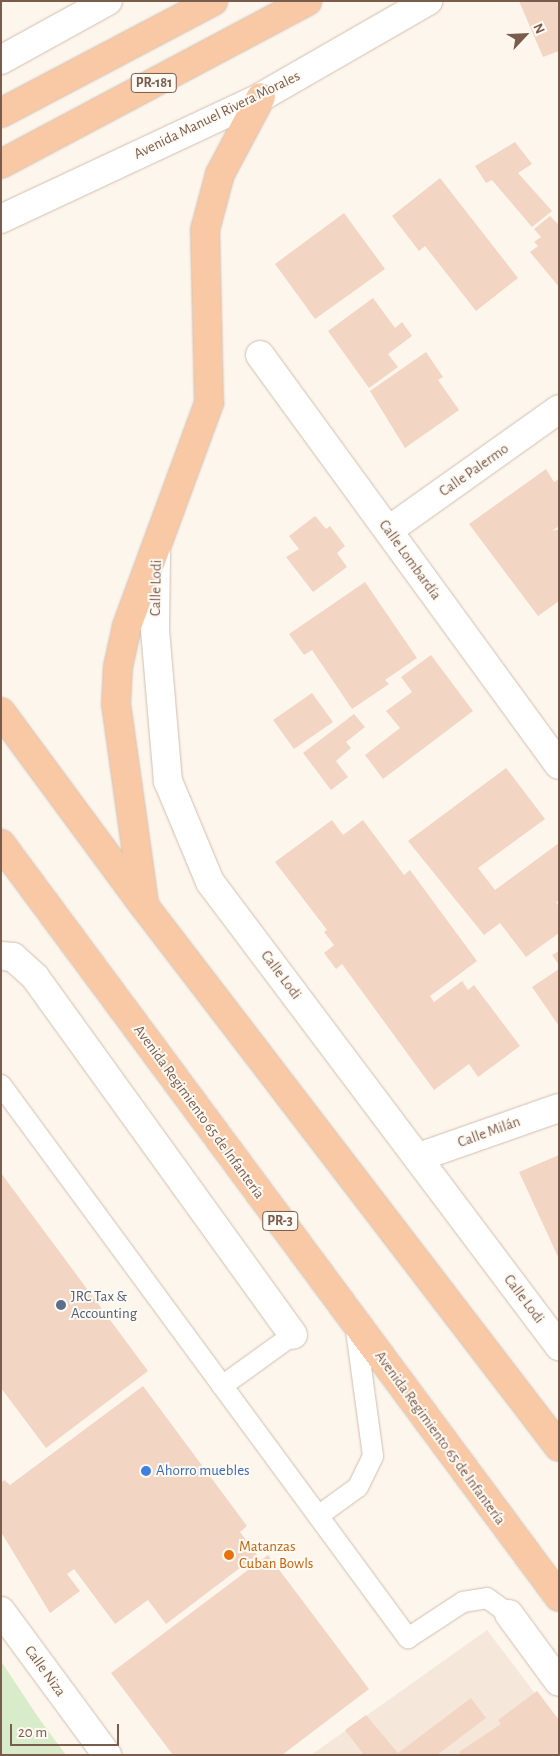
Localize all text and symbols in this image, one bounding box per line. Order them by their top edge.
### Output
north arrow [500,10,550,60]
text: N [530,21,547,36]
street label: Avenida Manuel Rivera Morales [131,67,303,163]
road number: PR-181 [130,72,178,95]
street label: Calle Palermo [436,439,512,501]
street label: Calle Lombardía [375,517,445,603]
street label: Calle Lodi [147,560,165,616]
street label: Calle Lodi [257,947,305,1003]
street label: Avenida Regimiento 65 de Infantería [130,1022,268,1202]
street label: Calle Milán [455,1112,523,1152]
road number: PR-3 [261,1210,299,1232]
street label: Calle Lodi [500,1271,548,1327]
place label: JRC Tax & Accounting [71,1287,137,1322]
marker: JRC Tax & Accounting [55,1299,67,1311]
street label: Avenida Regimiento 65 de Infantería [371,1348,509,1528]
place label: Ahorro muebles [156,1462,250,1480]
marker: Ahorro muebles [140,1465,152,1477]
place label: Matanzas Cuban Bowls [239,1537,313,1572]
marker: Matanzas Cuban Bowls [223,1549,235,1561]
street label: Calle Niza [21,1642,69,1700]
scale bar [12,1714,121,1746]
text: 20 m [18,1725,47,1740]

